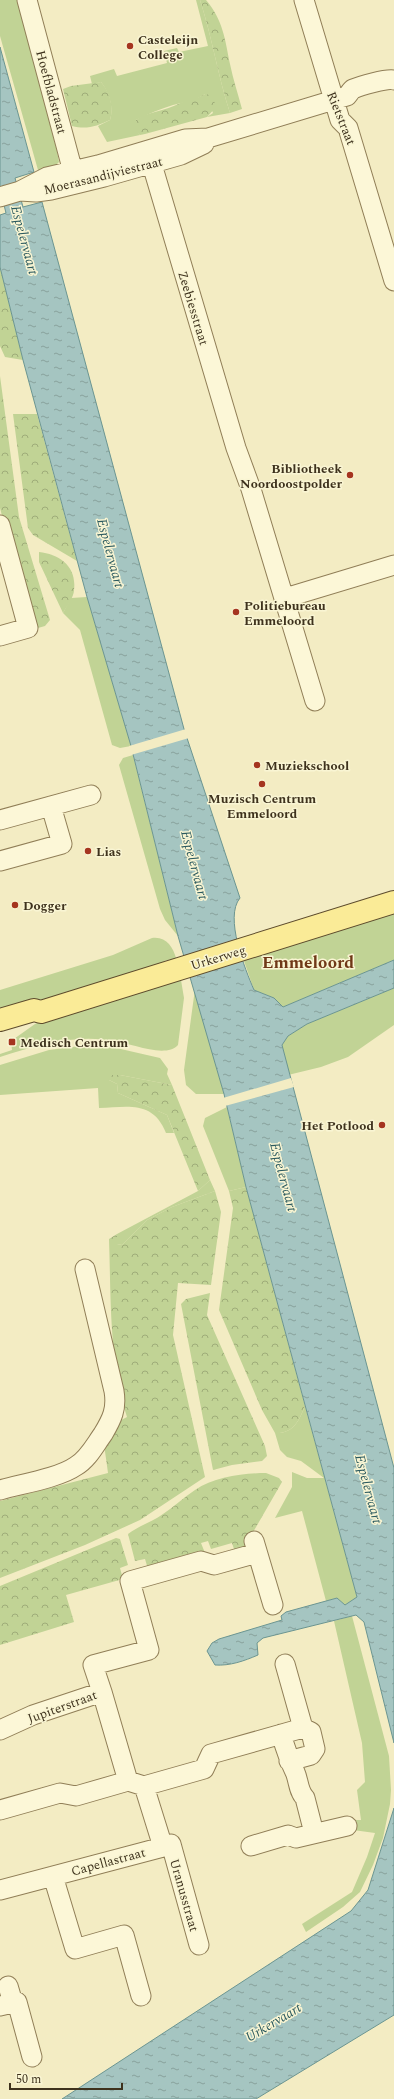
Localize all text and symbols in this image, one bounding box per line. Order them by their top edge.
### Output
place label: Casteleijn College [138,30,198,65]
marker: Casteleijn College [125,41,135,51]
street label: Hoefbladstraat [30,48,72,137]
street label: Rietstraat [321,88,361,149]
street label: Moerasandijviestraat [42,151,165,200]
water label: Espelervaart [5,203,44,278]
street label: Zeebiesstraat [172,269,214,348]
place label: Bibliotheek Noordoostpolder [240,459,342,494]
marker: Bibliotheek Noordoostpolder [345,470,355,480]
water label: Espelervaart [91,516,130,591]
place label: Politiebureau Emmeloord [244,596,326,631]
marker: Politiebureau Emmeloord [231,607,241,617]
place label: Muziekschool [265,756,349,776]
marker: Muziekschool [252,760,262,770]
marker: Muzisch Centrum Emmeloord [257,779,267,789]
place label: Muzisch Centrum Emmeloord [208,789,316,824]
water label: Espelervaart [175,828,214,903]
place label: Lias [96,842,121,862]
marker: Lias [83,846,93,856]
place label: Dogger [23,896,67,916]
marker: Dogger [10,900,20,910]
street label: Urkerweg [188,940,248,976]
district label: Emmeloord [262,950,354,976]
place label: Medisch Centrum [20,1033,129,1053]
marker: Medisch Centrum [7,1037,17,1047]
place label: Het Potlood [301,1116,374,1136]
marker: Het Potlood [377,1120,387,1130]
water label: Espelervaart [264,1140,303,1215]
water label: Espelervaart [349,1452,388,1527]
street label: Jupiterstraat [25,1685,100,1729]
street label: Capellastraat [69,1842,148,1882]
street label: Uranusstraat [164,1856,204,1934]
water label: Urkervaart [241,1997,306,2047]
scale bar [10,2065,122,2091]
text: 50 m [16,2070,41,2089]

